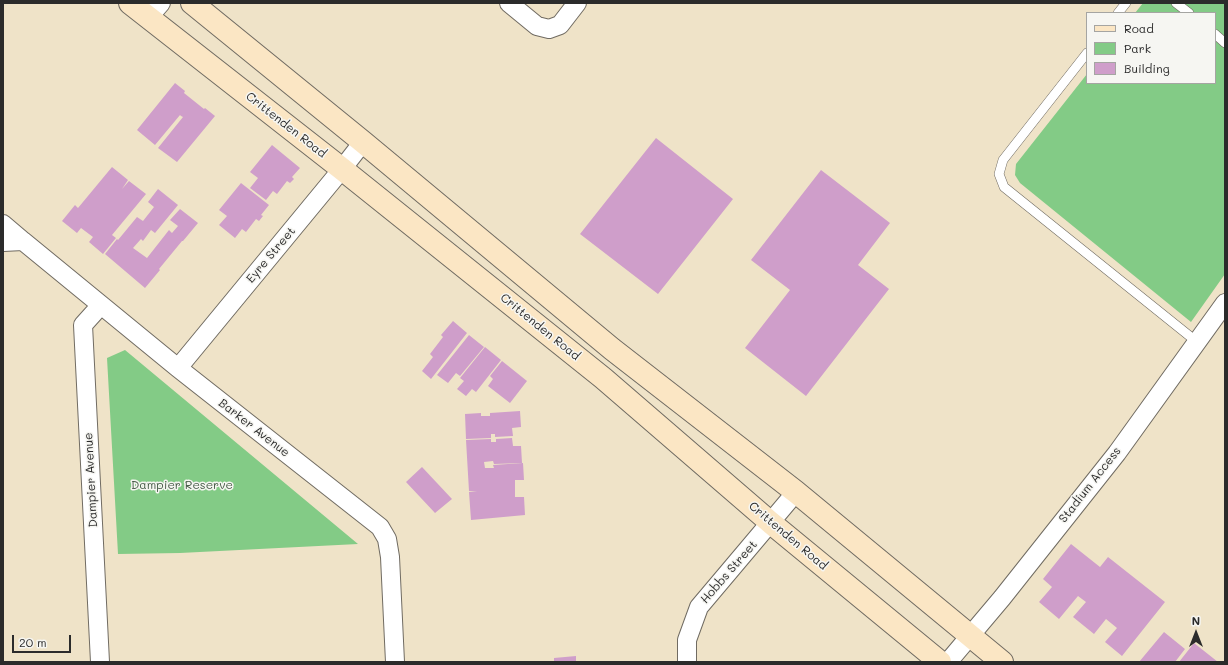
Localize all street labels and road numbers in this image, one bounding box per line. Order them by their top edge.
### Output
street label: Crittenden Road [243,89,329,161]
street label: Eyre Street [243,224,299,286]
street label: Crittenden Road [497,290,583,364]
street label: Barker Avenue [216,396,292,460]
street label: Dampier Avenue [81,432,101,528]
street label: Stadium Access [1056,444,1124,526]
street label: Crittenden Road [746,499,830,573]
street label: Hobbs Street [698,538,760,606]

